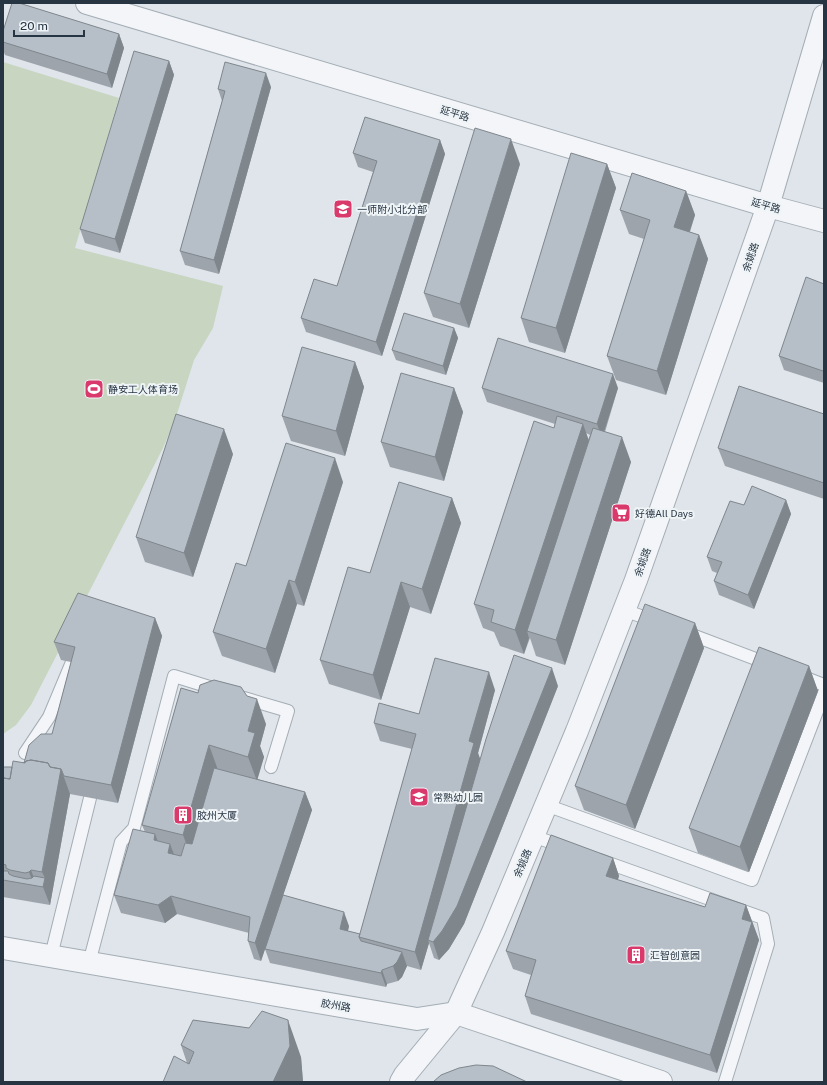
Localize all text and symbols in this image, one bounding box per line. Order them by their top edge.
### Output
scale bar [14,12,84,38]
text: 20 m [20,19,48,33]
street label: 延平路 [439,103,471,123]
street label: 延平路 [750,195,782,215]
school or university icon: 一师附小北分部 [332,198,354,220]
place label: 一师附小北分部 [357,203,427,215]
street label: 余姚路 [739,241,761,273]
sports icon: 静安工人体育场 [83,378,105,400]
place label: 静安工人体育场 [108,383,178,395]
supermarket icon: 好德All Days [610,502,632,524]
place label: 好德All Days [635,507,693,519]
street label: 余姚路 [631,546,653,578]
school or university icon: 常熟幼儿园 [408,786,430,808]
place label: 常熟幼儿园 [433,791,483,803]
building icon: 胶州大厦 [172,804,194,826]
place label: 胶州大厦 [197,809,237,821]
street label: 余姚路 [511,847,533,879]
building icon: 汇智创意园 [625,944,647,966]
place label: 汇智创意园 [650,949,700,961]
street label: 胶州路 [320,996,352,1014]

